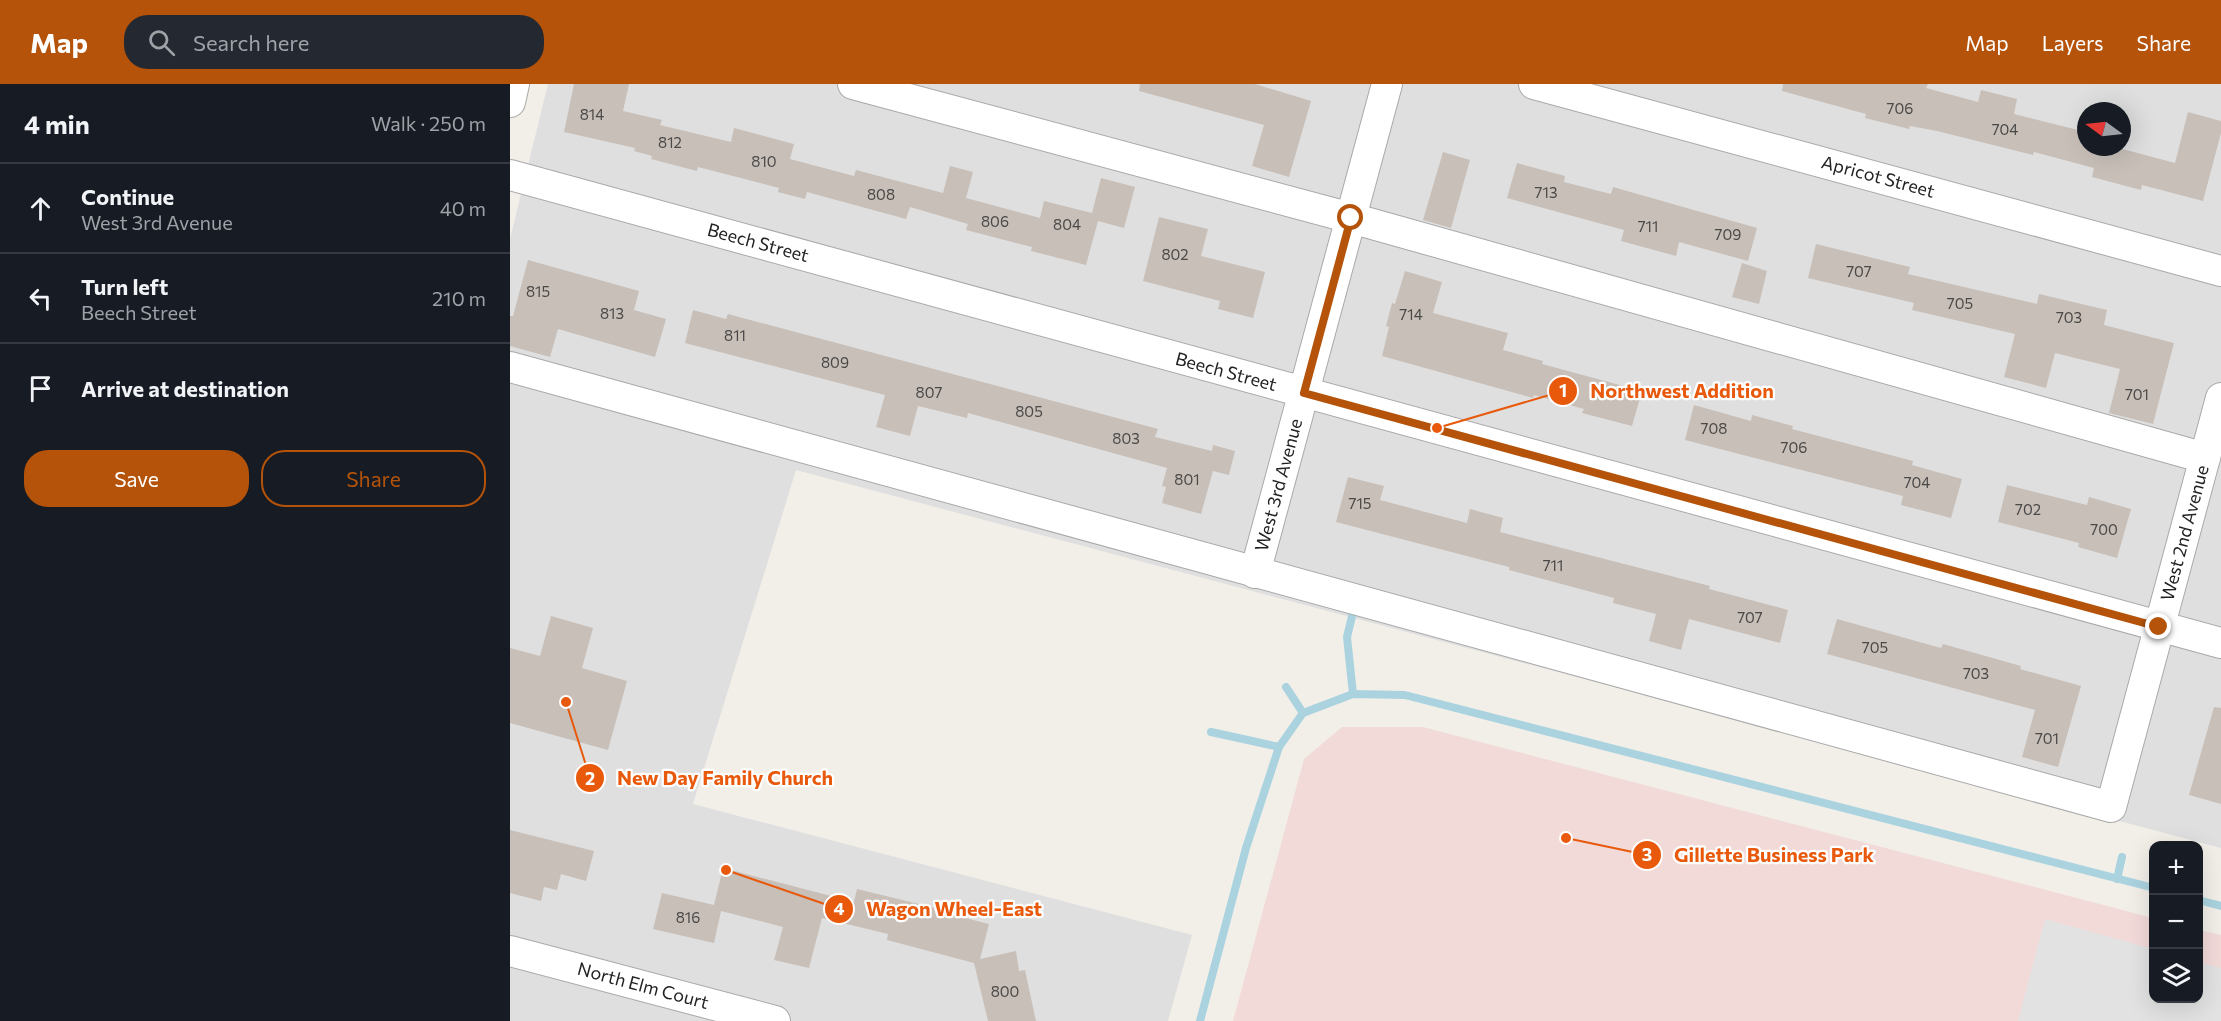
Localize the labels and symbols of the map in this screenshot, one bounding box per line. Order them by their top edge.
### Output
house number: 706 [1887,99,1913,117]
north arrow [2077,102,2131,156]
house number: 814 [580,105,604,123]
house number: 704 [1992,120,2018,138]
house number: 812 [658,133,682,151]
street label: Apricot Street [1819,150,1937,202]
house number: 810 [751,152,777,170]
house number: 713 [1535,183,1557,201]
house number: 808 [867,185,895,203]
route start [1337,204,1363,230]
house number: 806 [981,212,1009,230]
house number: 804 [1053,215,1081,233]
house number: 711 [1638,217,1658,235]
street label: Beech Street [705,218,811,266]
house number: 709 [1715,225,1741,243]
house number: 802 [1161,245,1189,263]
house number: 707 [1846,262,1872,280]
house number: 815 [526,282,550,300]
house number: 705 [1947,294,1973,312]
house number: 813 [600,304,624,322]
house number: 714 [1399,305,1423,323]
house number: 703 [2056,308,2082,326]
house number: 811 [724,326,746,344]
street label: Beech Street [1173,347,1279,395]
house number: 809 [821,353,849,371]
callout: Northwest Addition [1548,372,1786,410]
text: Northwest Addition [1590,378,1774,402]
text: 1 [1559,379,1567,401]
house number: 807 [916,383,942,401]
house number: 701 [2125,385,2149,403]
house number: 805 [1015,402,1043,420]
street label: West 3rd Avenue [1250,416,1306,554]
house number: 708 [1701,419,1727,437]
house number: 803 [1112,429,1140,447]
house number: 706 [1781,438,1807,456]
street label: West 2nd Avenue [2155,462,2213,603]
house number: 801 [1174,470,1200,488]
house number: 704 [1904,473,1930,491]
house number: 715 [1349,494,1371,512]
house number: 702 [2015,500,2041,518]
house number: 700 [2090,520,2118,538]
house number: 711 [1543,556,1563,574]
house number: 707 [1737,608,1763,626]
route end [2145,613,2171,639]
house number: 705 [1862,638,1888,656]
house number: 703 [1963,664,1989,682]
house number: 701 [2035,729,2059,747]
callout: New Day Family Church [575,759,845,797]
text: New Day Family Church [617,765,833,789]
text: 2 [585,767,595,789]
callout: Gillette Business Park [1632,836,1886,874]
text: Gillette Business Park [1674,842,1875,866]
text: 3 [1642,843,1652,865]
callout: Wagon Wheel-East [824,890,1055,928]
text: Wagon Wheel-East [866,896,1042,920]
text: 4 [833,897,845,919]
house number: 816 [676,908,700,926]
street label: North Elm Court [575,957,711,1013]
house number: 800 [991,982,1019,1000]

